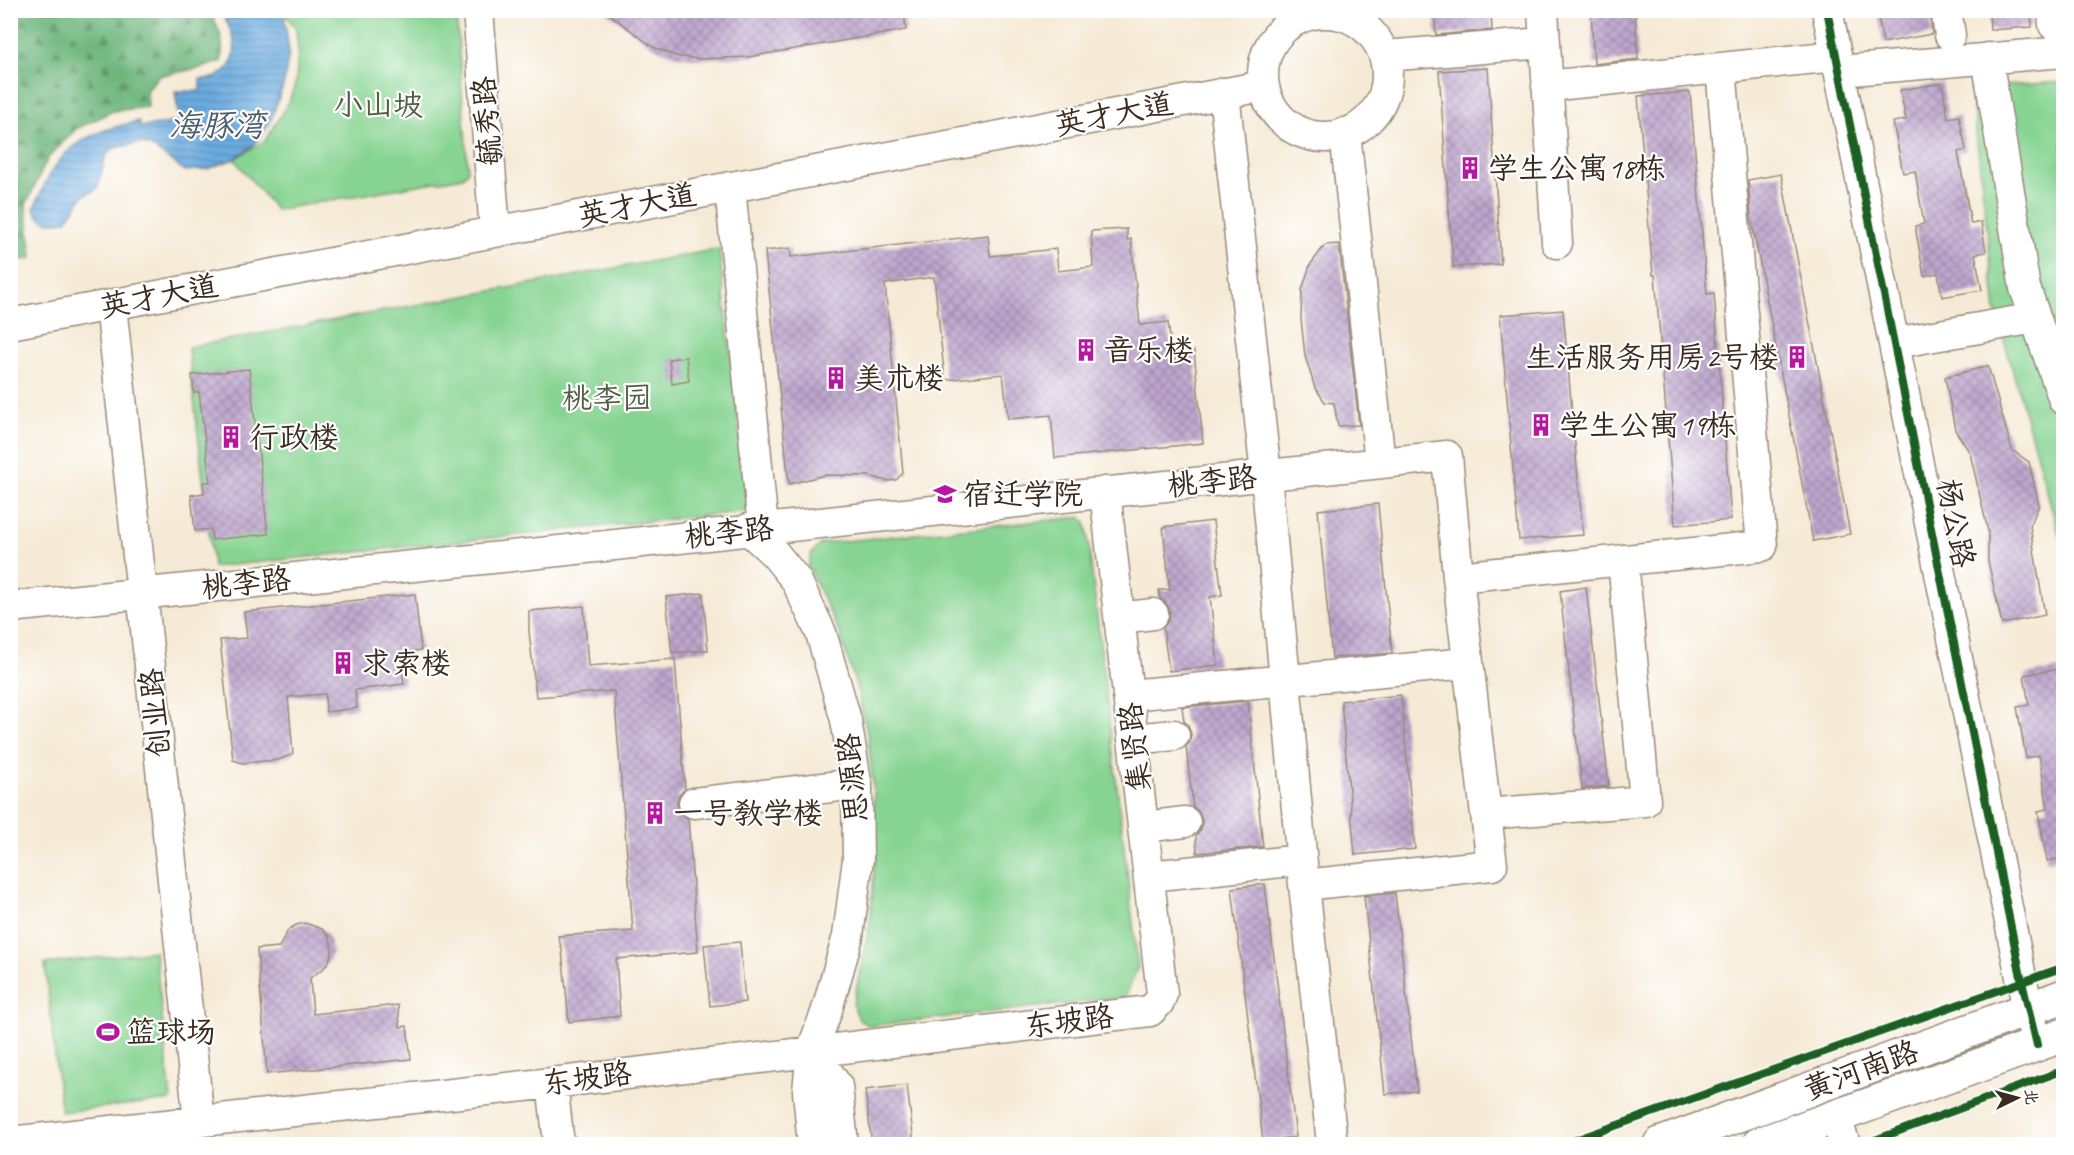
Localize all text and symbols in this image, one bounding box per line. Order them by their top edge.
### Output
street label: 毓秀路 [464,75,510,167]
street label: 英才大道 [1051,84,1177,144]
park label: 小山坡 [333,86,423,124]
water label: 海豚湾 [169,105,269,146]
place label: 学生公寓18栋 [1488,149,1665,187]
building icon: 学生公寓18栋 [1457,155,1483,181]
street label: 英才大道 [574,175,700,235]
street label: 英才大道 [96,266,222,326]
place label: 音乐楼 [1104,331,1194,369]
building icon: 音乐楼 [1073,337,1099,363]
place label: 生活服务用房2号楼 [1526,338,1779,376]
building icon: 生活服务用房2号楼 [1784,344,1810,370]
place label: 美术楼 [854,359,944,397]
building icon: 美术楼 [823,365,849,391]
park label: 桃李园 [562,379,652,417]
place label: 学生公寓19栋 [1559,406,1736,444]
building icon: 学生公寓19栋 [1528,412,1554,438]
place label: 行政楼 [249,418,339,456]
building icon: 行政楼 [218,424,244,450]
street label: 桃李路 [1165,457,1259,505]
place label: 宿迁学院 [963,475,1083,513]
street label: 杨公路 [1929,475,1983,571]
school or university icon: 宿迁学院 [932,481,958,507]
street label: 桃李路 [682,508,776,556]
street label: 桃李路 [199,559,293,607]
place label: 求索楼 [361,644,451,682]
building icon: 求索楼 [330,650,356,676]
street label: 创业路 [131,666,179,760]
street label: 集贤路 [1111,700,1159,794]
street label: 思源路 [828,731,876,825]
place label: 一号教学楼 [673,794,823,832]
building icon: 一号教学楼 [642,800,668,826]
street label: 东坡路 [1022,997,1116,1045]
place label: 篮球场 [126,1013,216,1051]
sports icon: 篮球场 [95,1019,121,1045]
street label: 黄河南路 [1798,1032,1924,1108]
street label: 东坡路 [540,1054,634,1102]
north arrow [1987,1068,2047,1128]
text: 北 [2020,1088,2042,1106]

